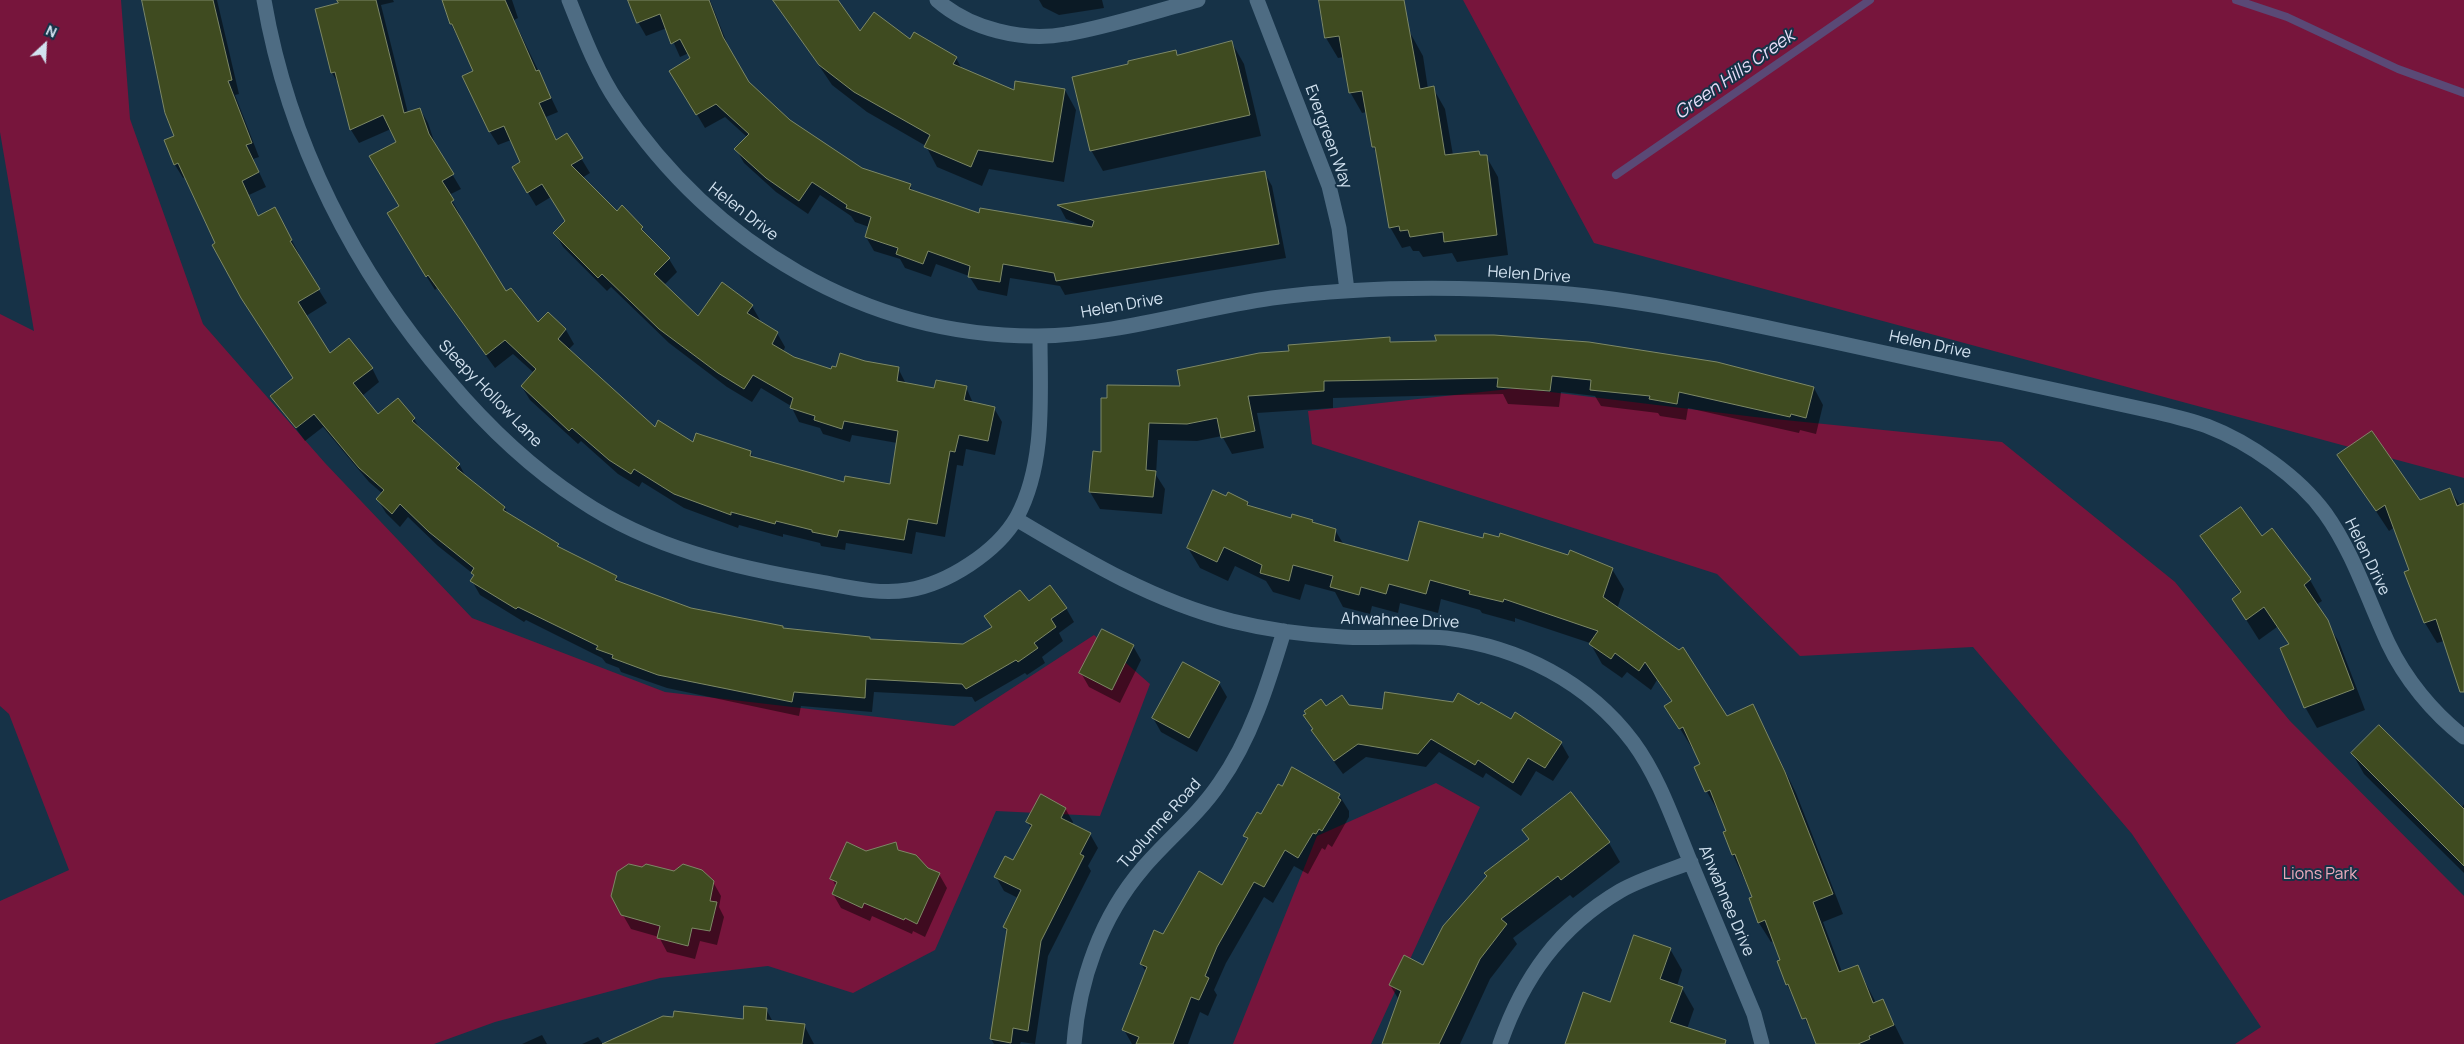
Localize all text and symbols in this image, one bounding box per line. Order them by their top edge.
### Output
north arrow [20,20,70,70]
text: N [43,20,60,42]
water label: Green Hills Creek [1671,26,1799,124]
street label: Evergreen Way [1300,82,1356,192]
street label: Helen Drive [704,179,782,245]
street label: Helen Drive [1487,263,1571,287]
street label: Helen Drive [1079,289,1165,323]
street label: Helen Drive [1887,327,1973,363]
street label: Sleepy Hollow Lane [434,337,546,451]
street label: Helen Drive [2340,515,2394,599]
street label: Ahwahnee Drive [1340,609,1460,633]
street label: Tuolumne Road [1115,775,1205,873]
street label: Ahwahnee Drive [1694,843,1758,959]
park label: Lions Park [2283,865,2357,885]

